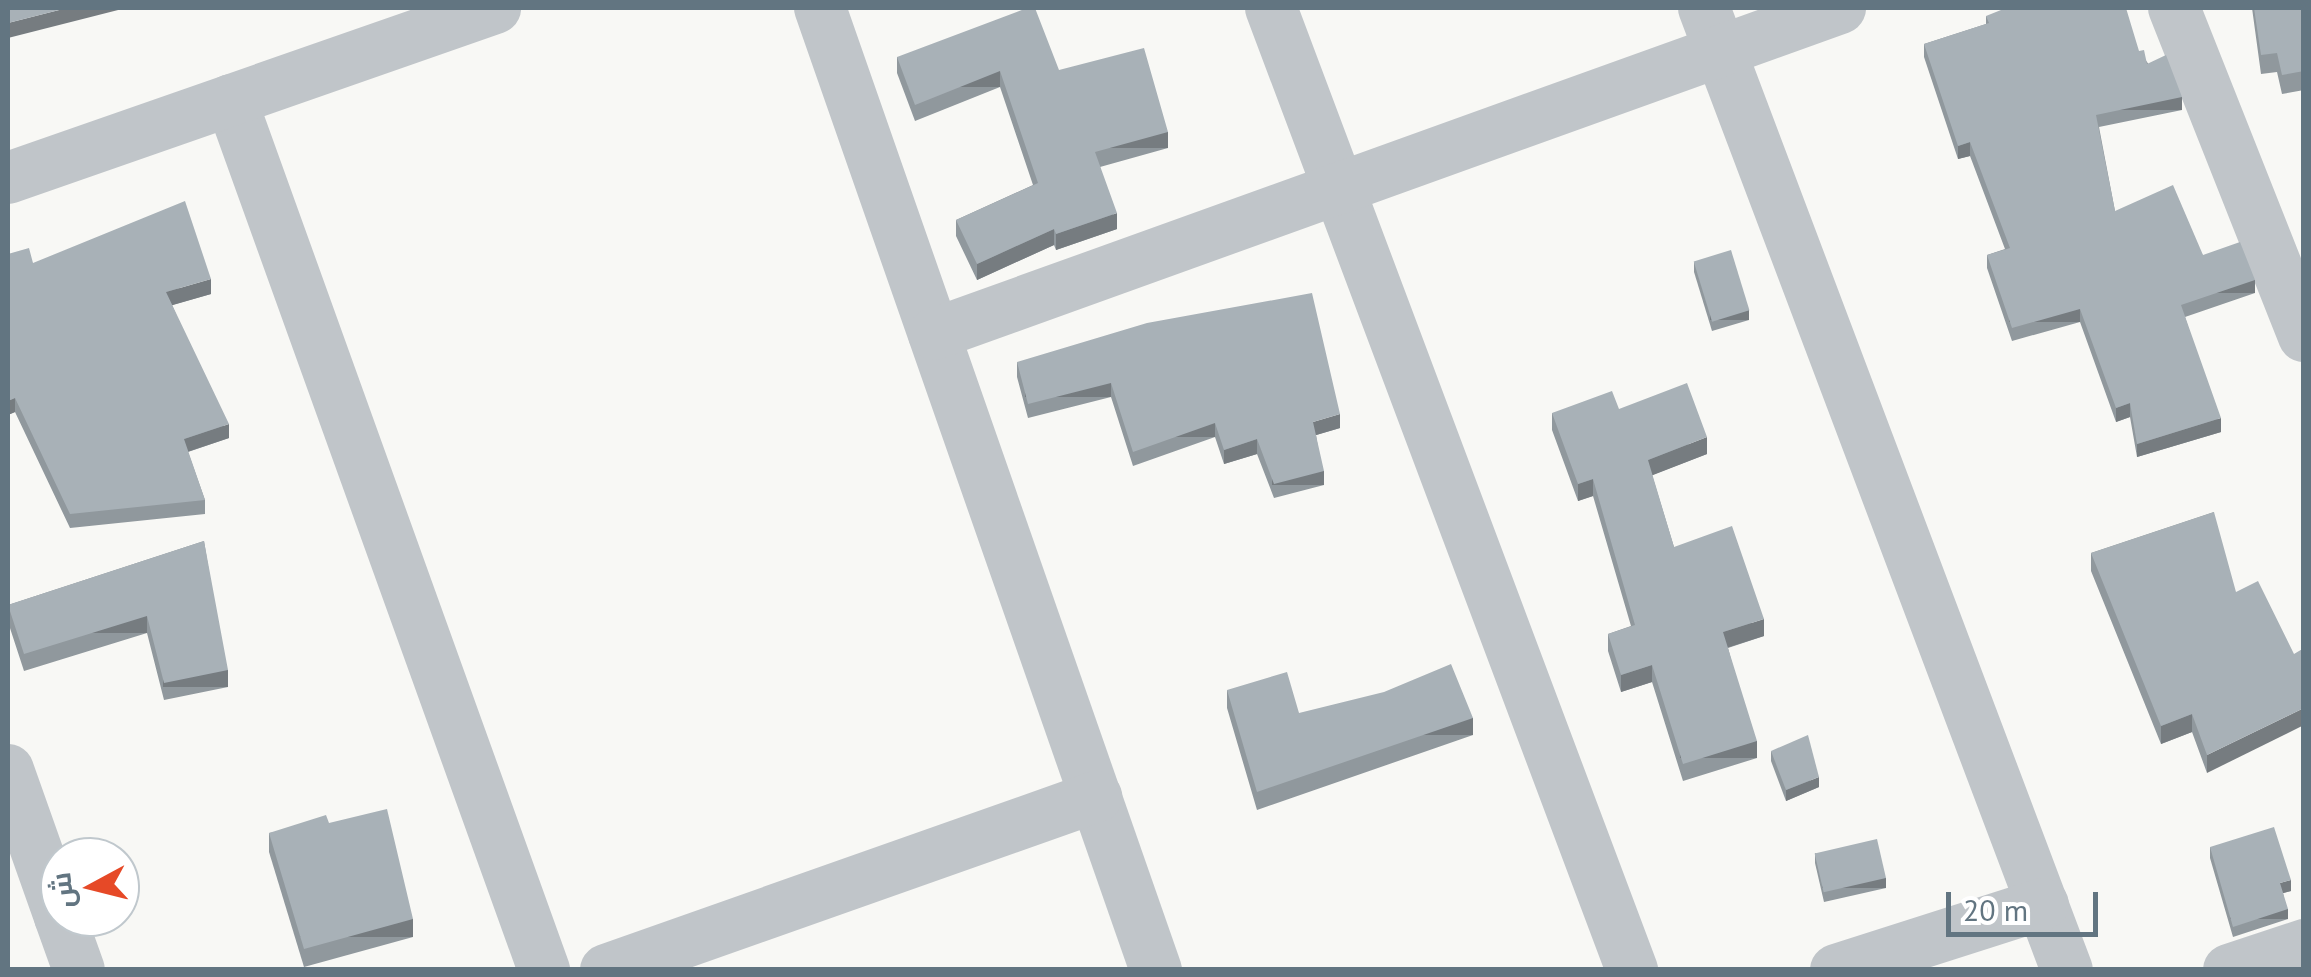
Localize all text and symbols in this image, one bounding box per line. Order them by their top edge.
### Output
north arrow [40,837,140,937]
text: ش [41,870,82,911]
scale bar [1951,872,2104,934]
text: 20 m [1963,890,2028,929]

